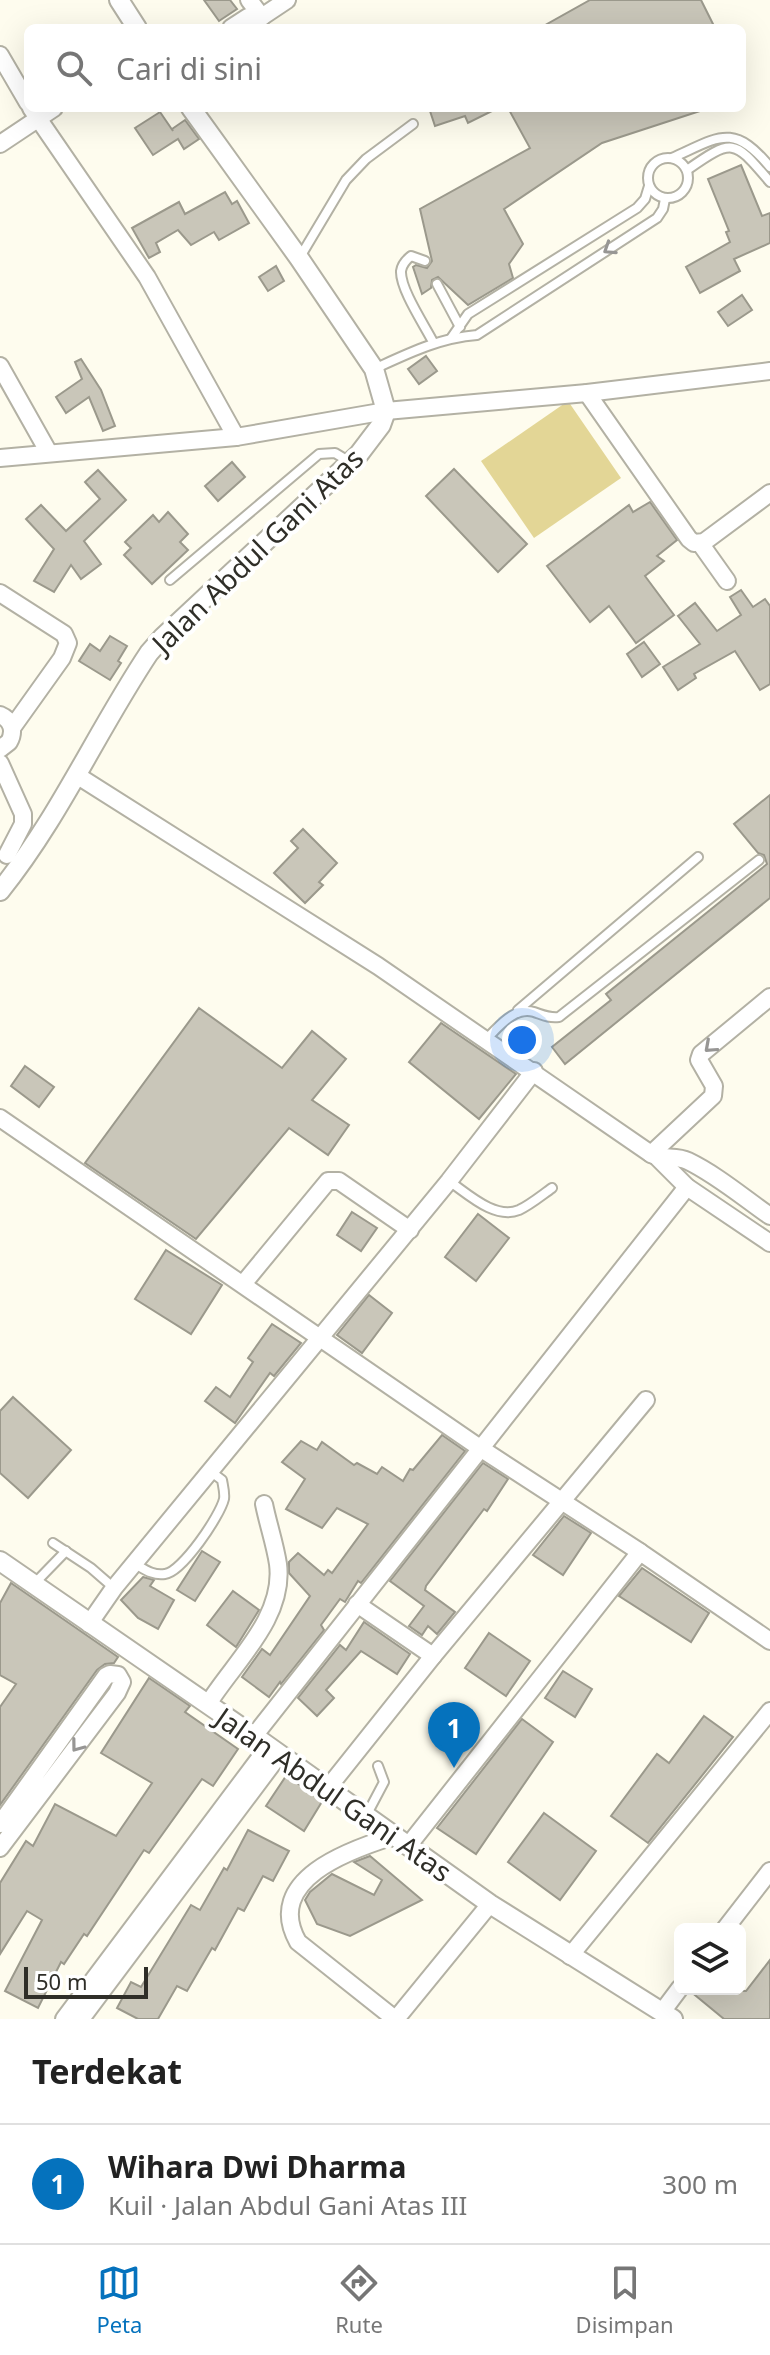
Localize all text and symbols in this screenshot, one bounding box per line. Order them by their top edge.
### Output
search box [24,24,746,112]
icon: search [52,46,96,90]
text: Cari di sini [116,48,262,89]
one-way arrow [604,239,618,254]
street label: Jalan Abdul Gani Atas [141,439,371,663]
your location [502,1020,542,1060]
one-way arrow [705,1037,720,1052]
street label: Jalan Abdul Gani Atas [206,1696,460,1890]
pin: 1 [428,1702,480,1768]
one-way arrow [73,1737,87,1752]
map controls [674,1923,746,1995]
button: layers [674,1923,746,1995]
scale bar [24,1963,148,1999]
text: 50 m [36,1966,87,1996]
text: Terdekat [32,2048,182,2094]
text: Wihara Dwi Dharma [108,2146,407,2187]
text: 1 [51,2166,65,2202]
text: 300 m [662,2166,738,2202]
text: Kuil · Jalan Abdul Gani Atas III [108,2187,467,2223]
tab: Peta [96,2261,142,2339]
tab: Rute [335,2261,383,2339]
tab: Disimpan [576,2261,674,2339]

